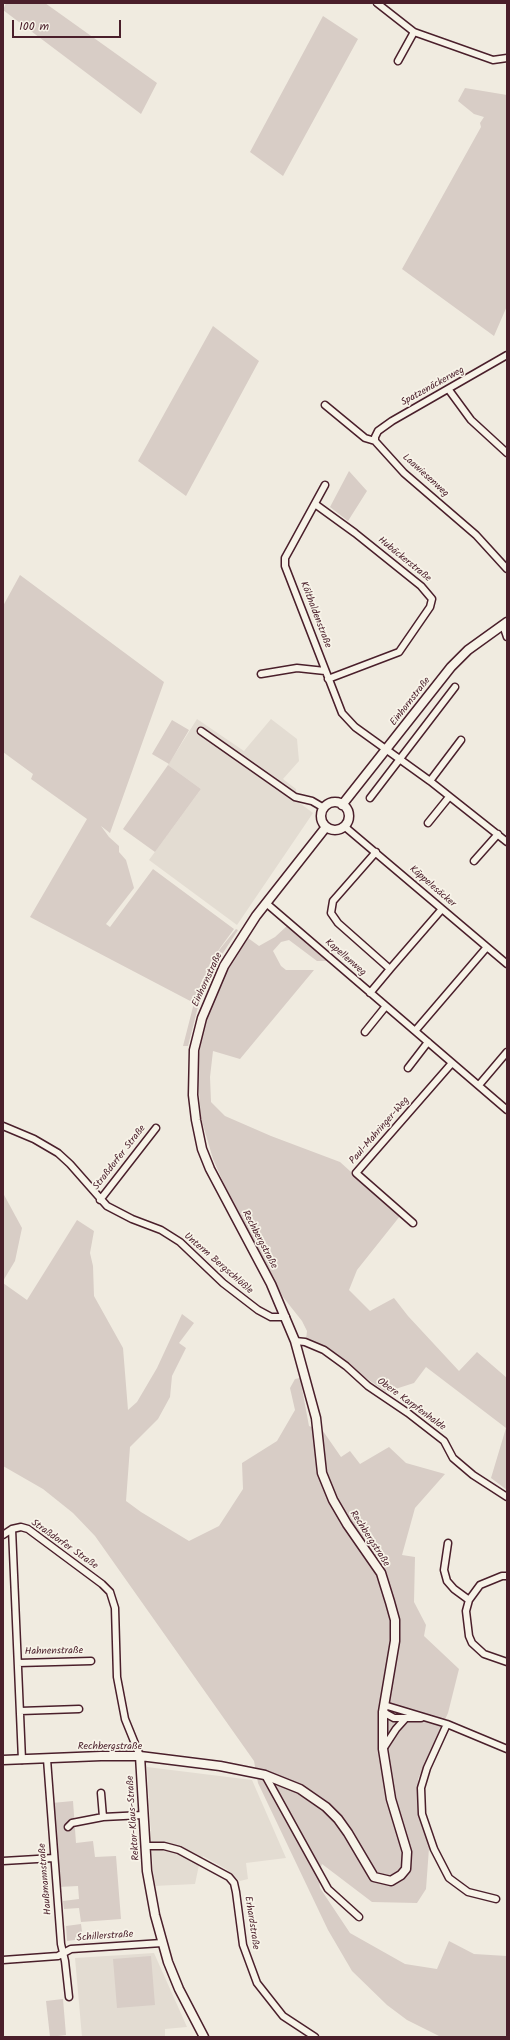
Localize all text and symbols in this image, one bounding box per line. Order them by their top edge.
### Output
scale bar [14,12,123,38]
text: 100 m [19,17,49,36]
street label: Spatzenäckerweg [399,365,467,409]
street label: Laawiesenweg [399,452,451,500]
street label: Hubäckerstraße [375,535,433,585]
street label: Költhaldenstraße [297,580,333,650]
street label: Einhornstraße [388,675,434,729]
street label: Käppelesäcker [406,864,458,910]
street label: Kapellenweg [322,937,368,979]
street label: Einhornstraße [190,951,226,1009]
street label: Paul-Mahringer-Weg [348,1095,412,1167]
street label: Straßdorfer Straße [91,1123,149,1193]
street label: Rechbergstraße [239,1209,279,1271]
street label: Unterm Bergschlößle [181,1231,255,1297]
street label: Obere Karpfenhalde [374,1376,448,1434]
street label: Rechbergstraße [346,1509,392,1569]
street label: Straßdorfer Straße [28,1517,100,1573]
street label: Hahnenstraße [25,1645,83,1659]
street label: Rechbergstraße [78,1741,142,1753]
street label: Rektor-Klaus-Straße [125,1775,143,1861]
street label: Haußmannstraße [37,1843,55,1915]
street label: Erhardstraße [241,1895,261,1951]
street label: Schillerstraße [76,1929,134,1945]

